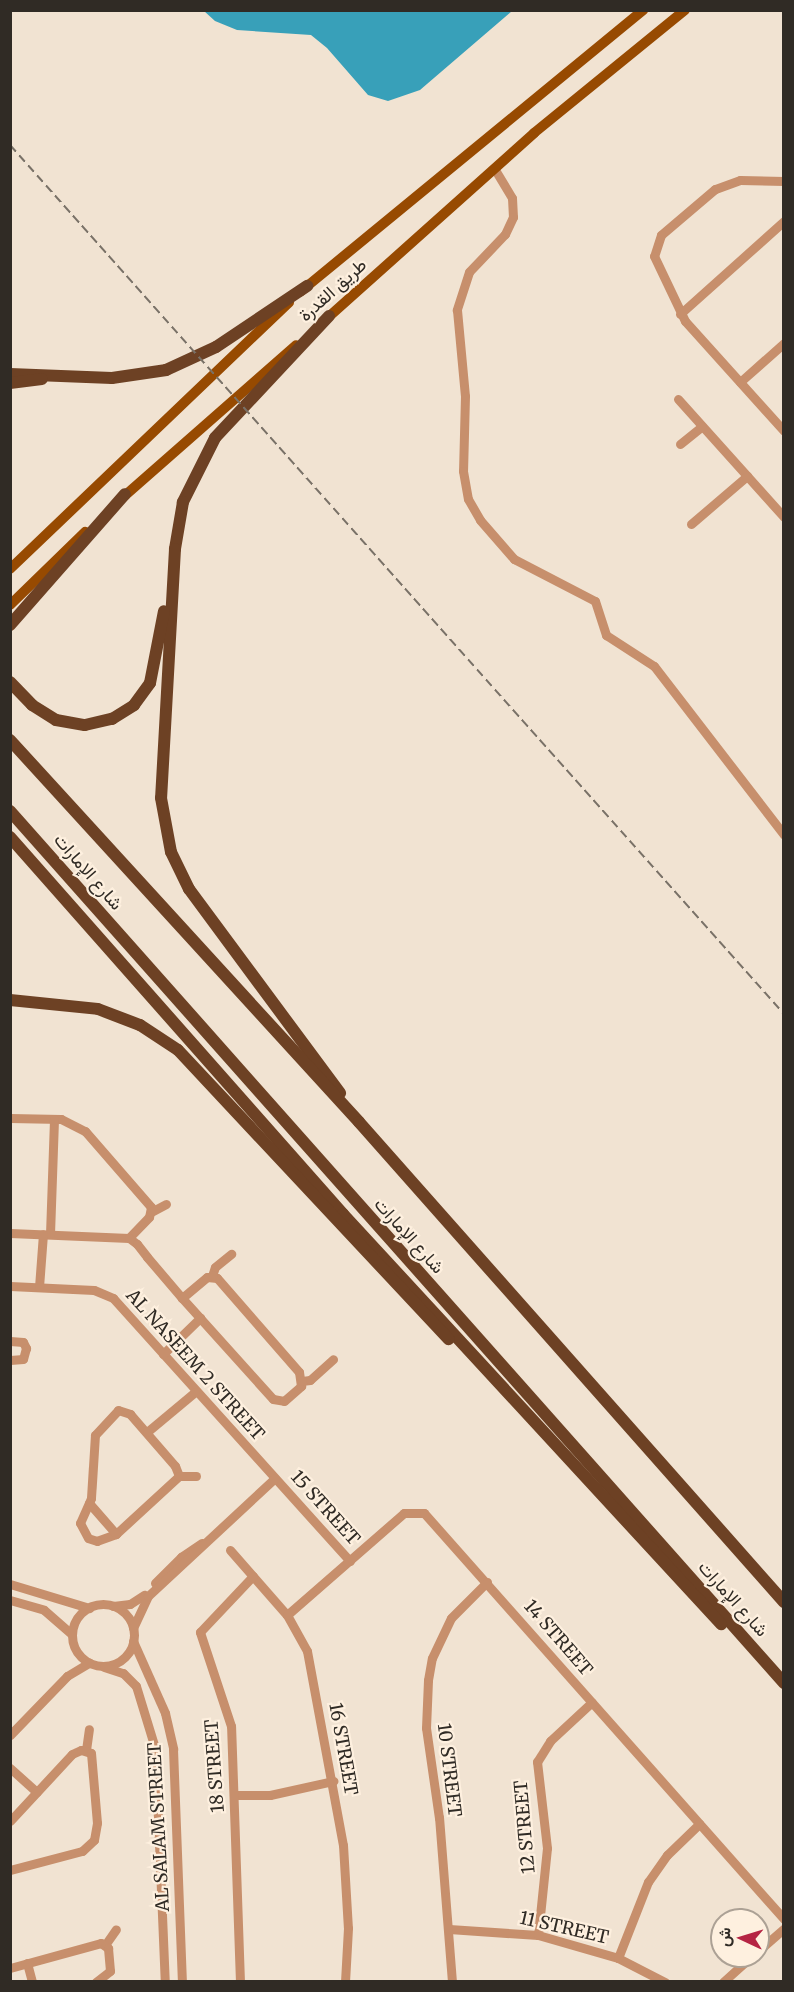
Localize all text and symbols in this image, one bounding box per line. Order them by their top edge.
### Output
street label: طريق القدرة [295,254,371,326]
street label: شارع الإمارات [49,829,127,915]
street label: شارع الإمارات [370,1194,448,1278]
street label: AL NASEEM 2 STREET [121,1285,269,1445]
street label: 15 STREET [286,1466,364,1550]
street label: شارع الإمارات [694,1557,772,1641]
street label: 14 STREET [519,1596,597,1680]
street label: 16 STREET [324,1701,362,1797]
street label: 18 STREET [201,1719,229,1813]
street label: 10 STREET [433,1722,465,1818]
street label: AL SALAM STREET [144,1742,174,1912]
street label: 12 STREET [510,1779,540,1875]
street label: 11 STREET [517,1907,611,1949]
north arrow [710,1908,770,1968]
text: ش [713,1927,735,1947]

